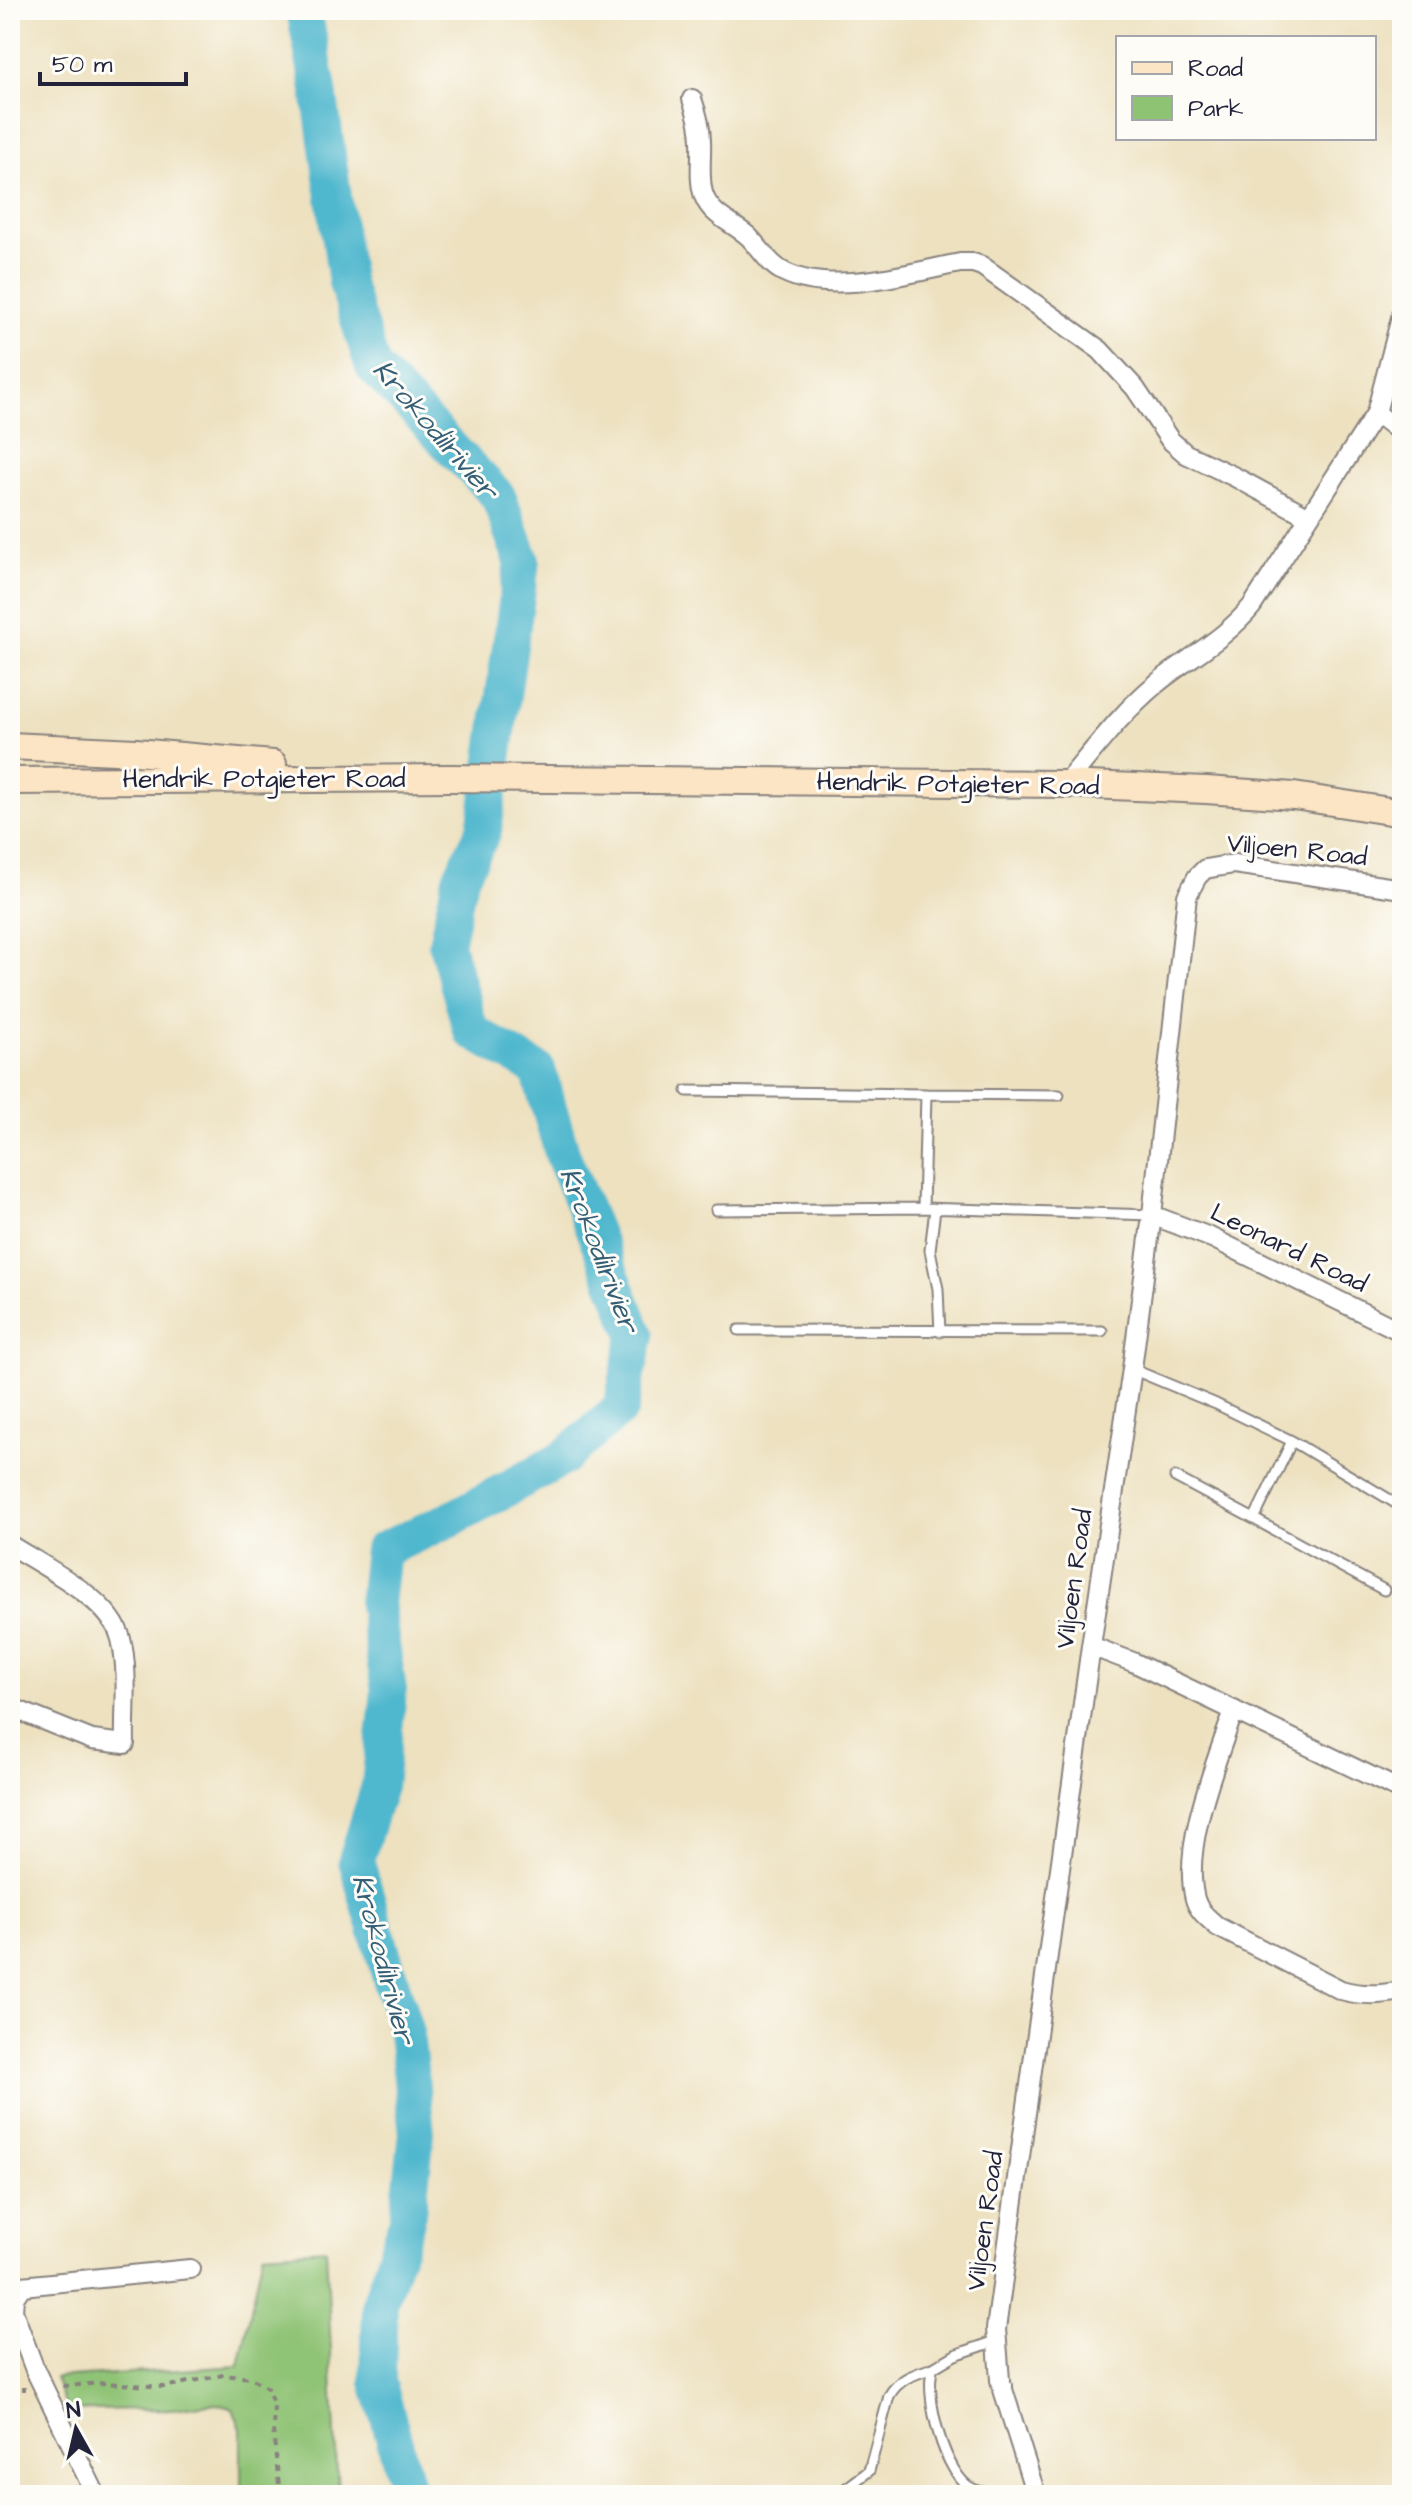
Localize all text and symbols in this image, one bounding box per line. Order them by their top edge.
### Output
scale bar [40,36,186,86]
legend [1116,36,1376,140]
text: 50 m [52,48,113,82]
text: Road [1188,52,1243,86]
text: Park [1188,92,1244,126]
water label: Krokodilrivier [363,352,508,510]
street label: Hendrik Potgieter Road [123,761,405,799]
street label: Hendrik Potgieter Road [816,764,1100,806]
street label: Viljoen Road [1225,825,1369,875]
water label: Krokodilrivier [550,1162,649,1340]
street label: Leonard Road [1204,1194,1374,1302]
street label: Viljoen Road [1046,1507,1102,1651]
water label: Krokodilrivier [342,1870,425,2050]
street label: Viljoen Road [957,2149,1013,2293]
north arrow [36,2389,116,2469]
text: N [64,2394,83,2427]

